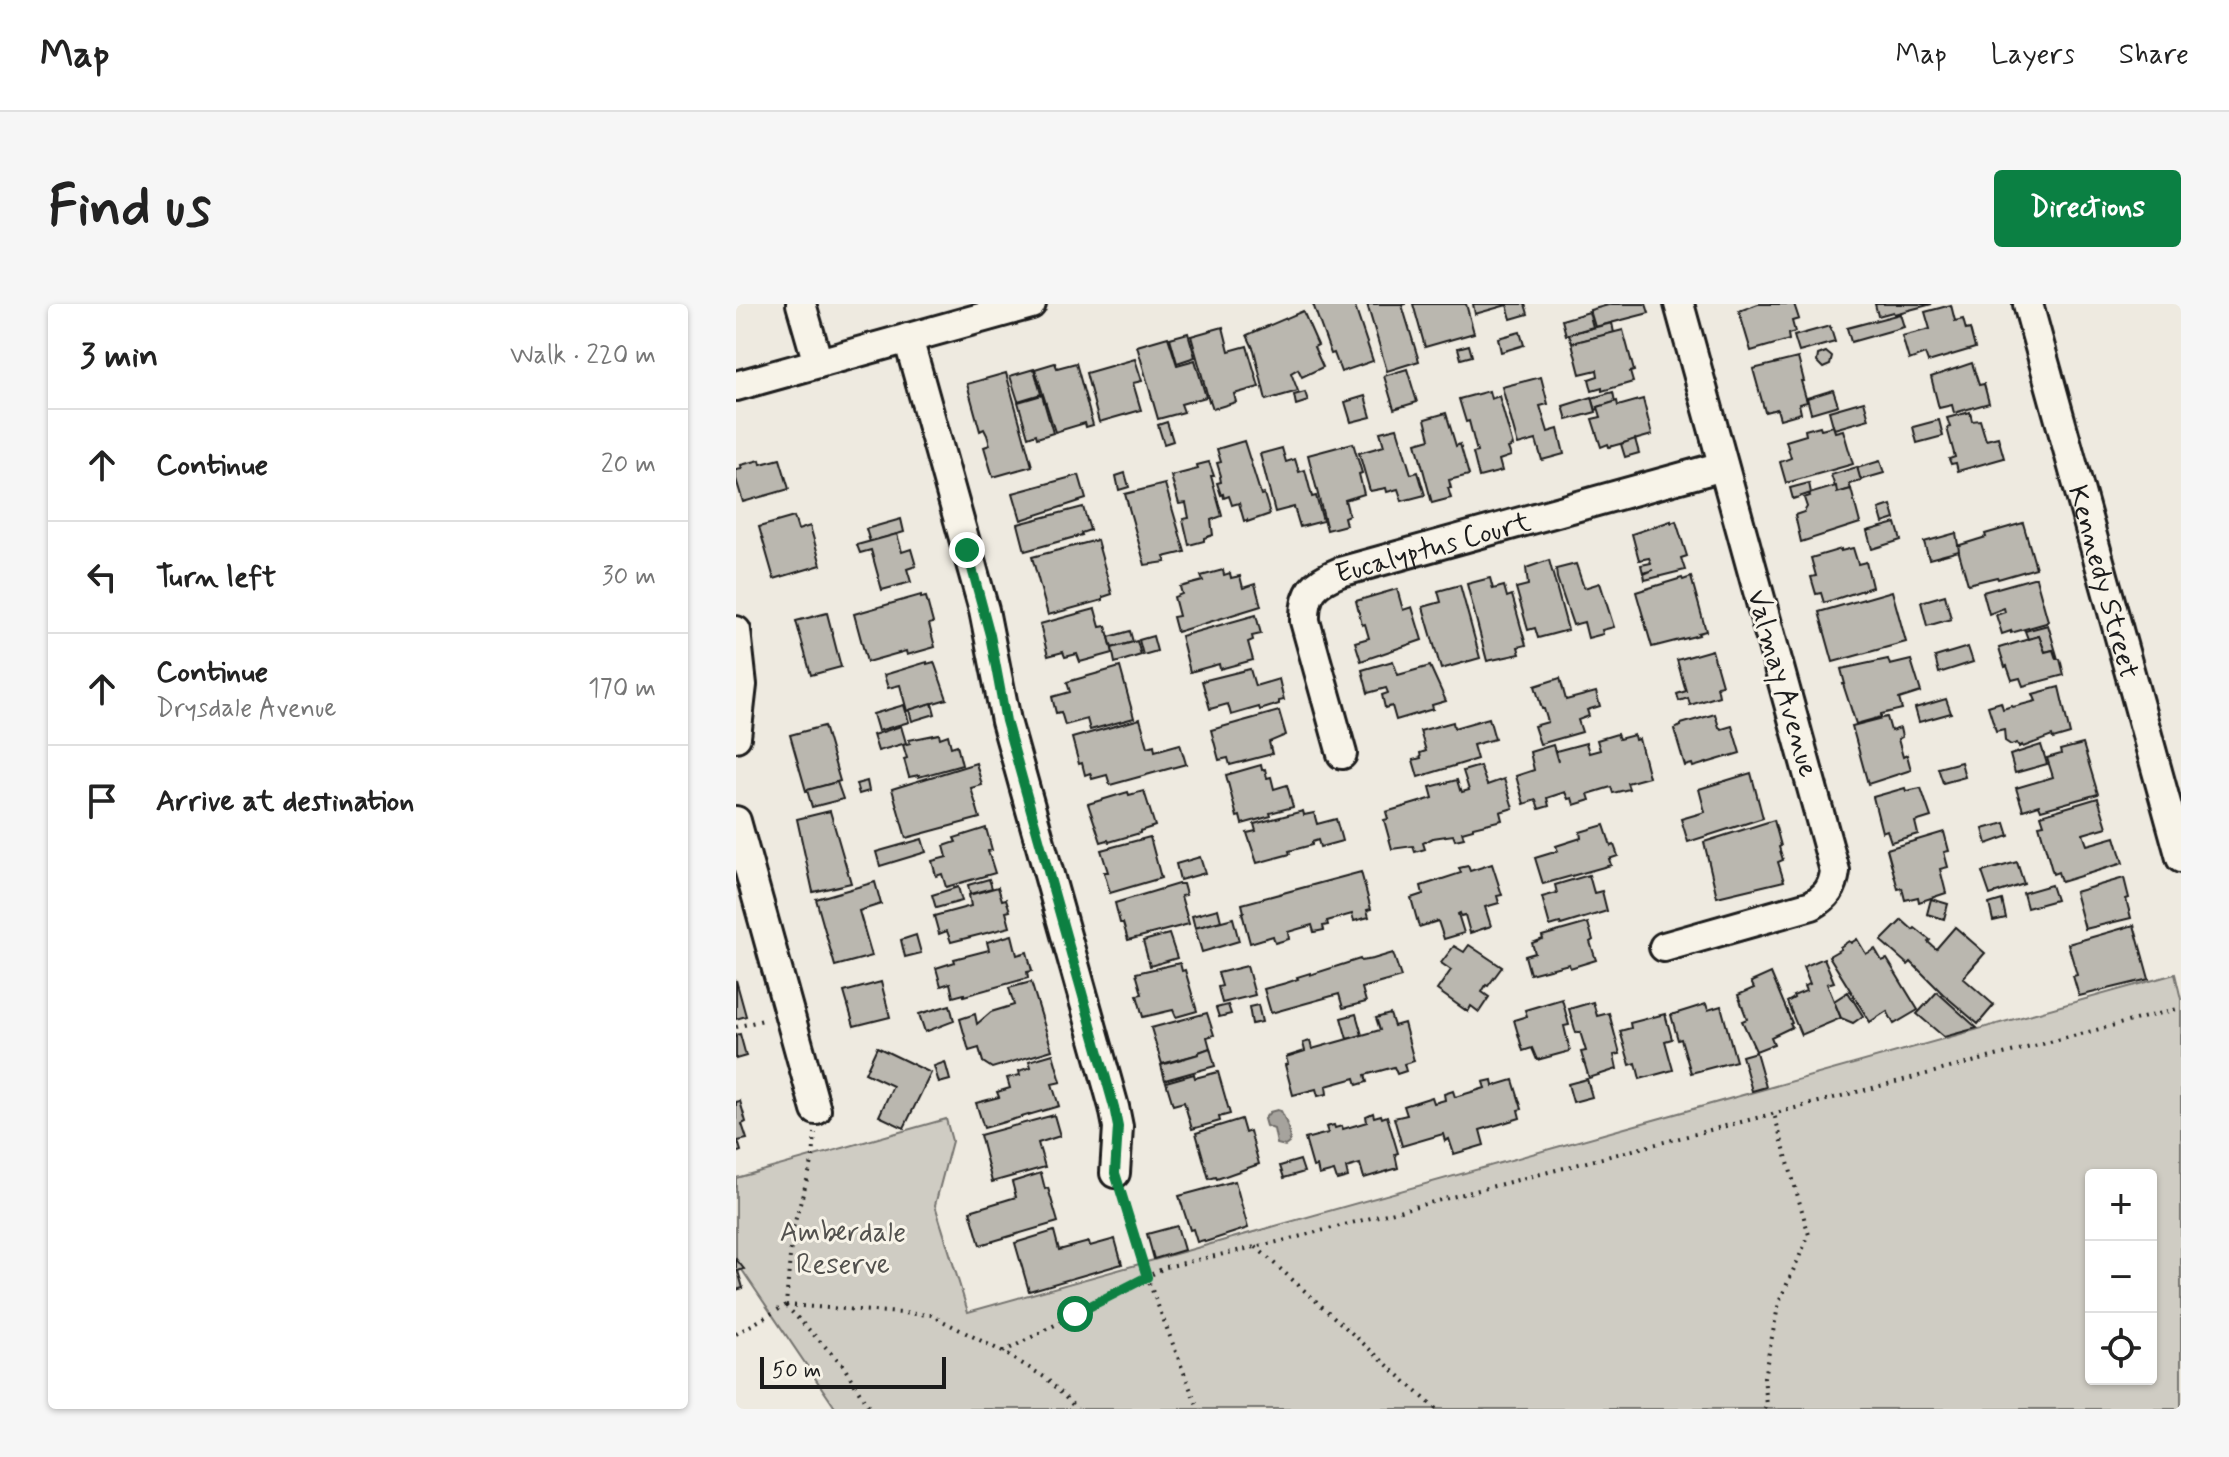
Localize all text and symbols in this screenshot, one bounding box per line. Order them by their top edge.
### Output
text: Map [40,31,110,80]
text: Map [1896,37,1947,74]
text: Layers [1991,37,2075,74]
text: Share [2119,37,2189,74]
button: Directions [1994,170,2181,247]
text: Find us [48,172,211,245]
text: 3 min [80,334,158,379]
text: Walk · 220 m [510,339,656,373]
icon: ahead [80,443,124,487]
text: Continue [156,446,268,485]
text: 20 m [601,448,656,482]
street label: Kennedy Street [2058,481,2147,683]
street label: Eucalyptus Court [1331,504,1536,593]
route end [949,532,985,568]
icon: left [80,555,124,599]
text: Turn left [156,558,276,597]
text: 30 m [602,560,656,594]
street label: Valmay Avenue [1737,586,1826,782]
text: Continue [156,653,268,692]
icon: ahead [80,667,124,711]
text: 170 m [588,672,656,706]
text: Drysdale Avenue [156,692,336,726]
icon: arrive [80,779,124,823]
text: Arrive at destination [156,782,414,821]
map controls [2085,1169,2157,1385]
button: + [2085,1169,2157,1241]
park label: Amberdale Reserve [780,1215,906,1284]
button: − [2085,1241,2157,1313]
route start [1057,1296,1093,1332]
button: locate [2085,1313,2157,1385]
scale bar [760,1353,946,1389]
text: 50 m [772,1357,821,1385]

